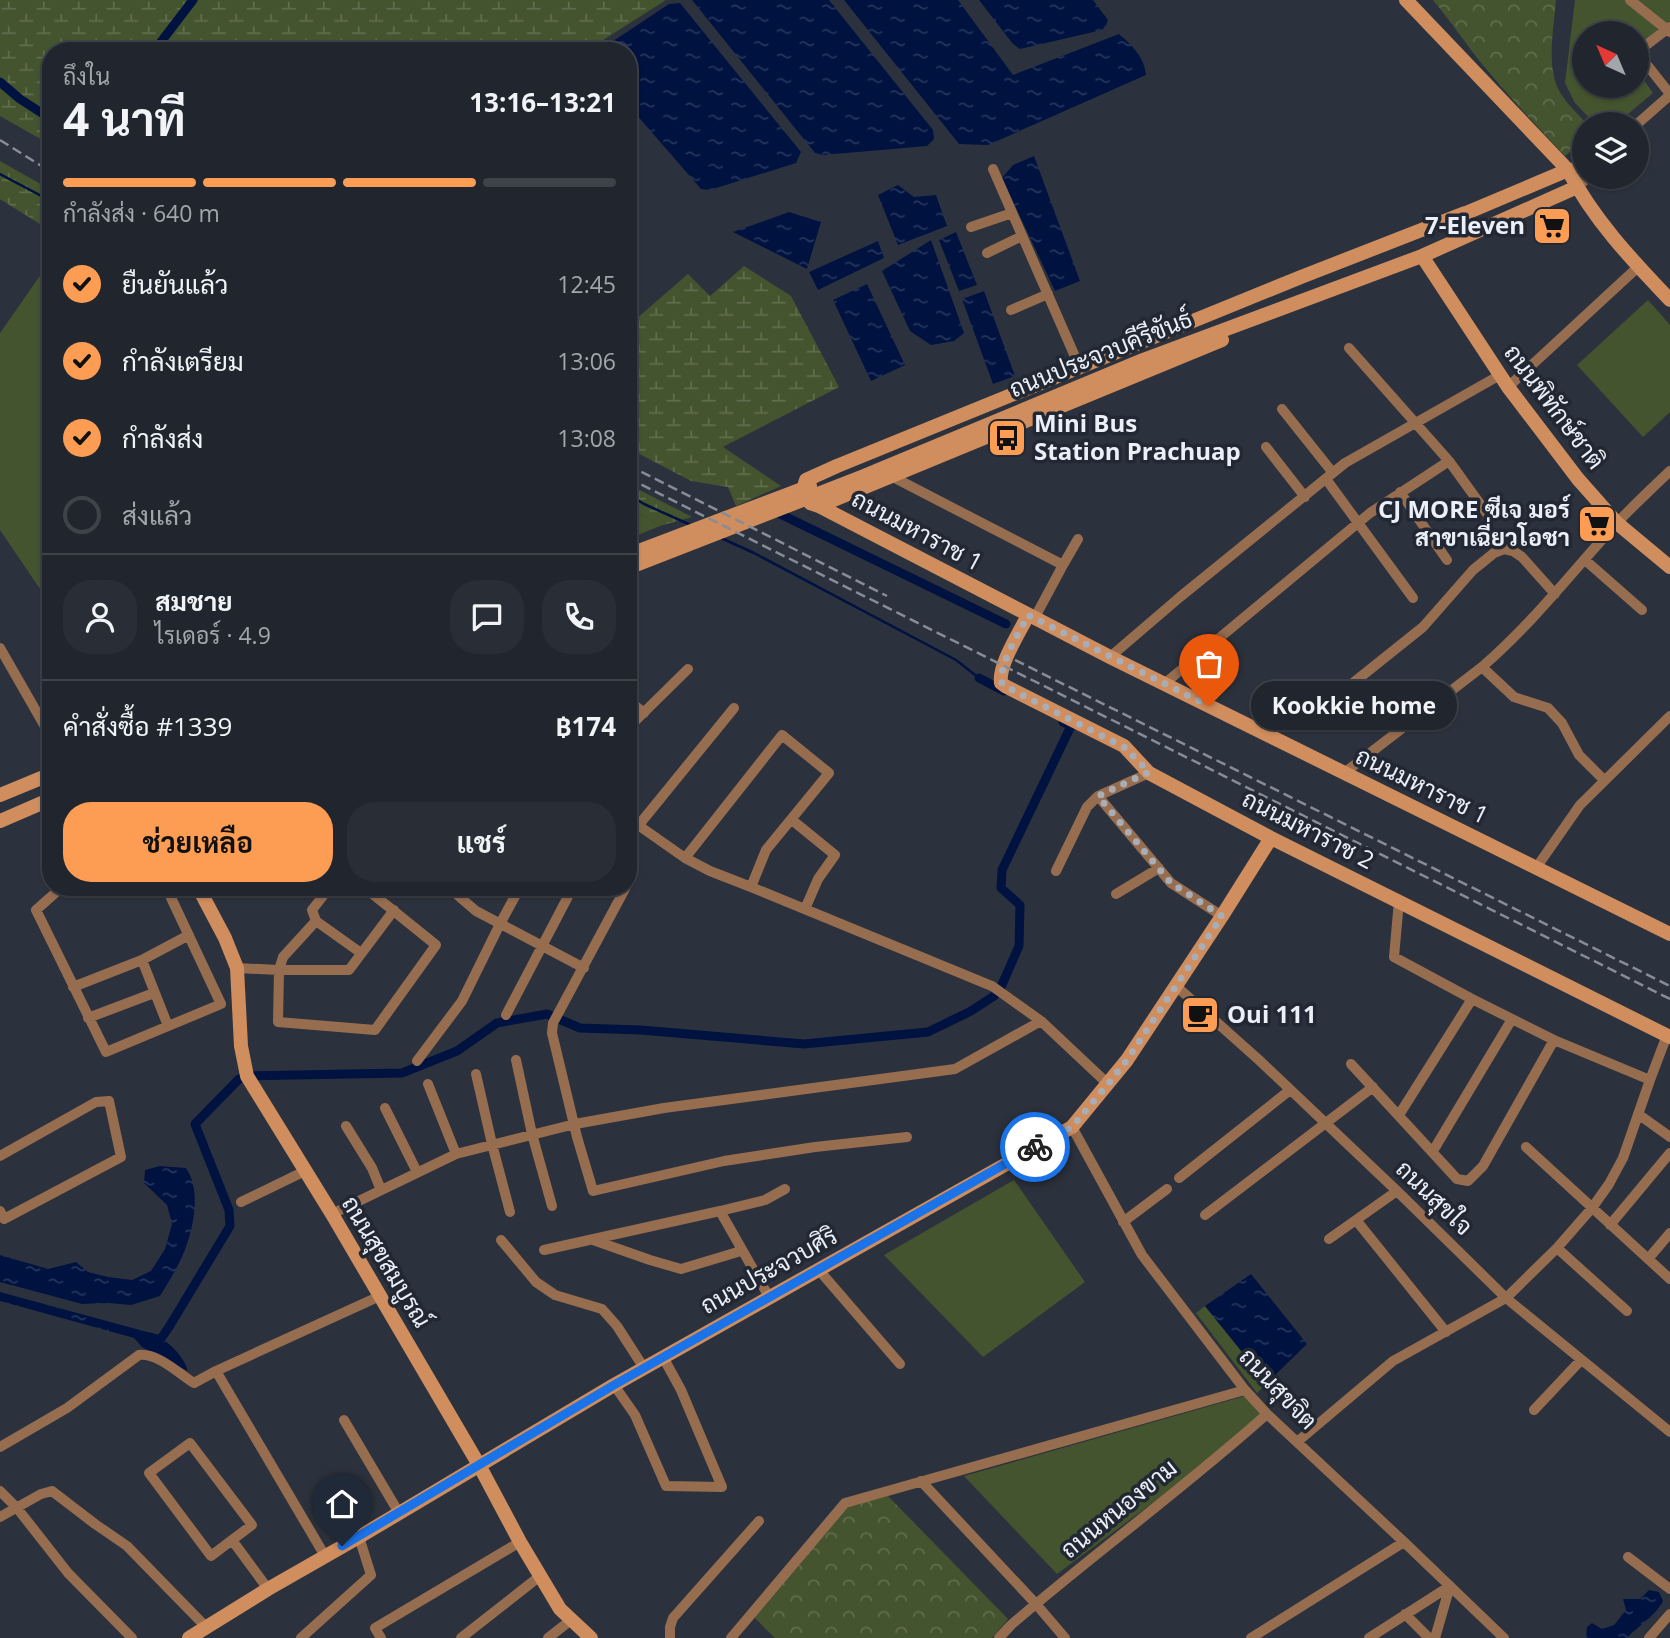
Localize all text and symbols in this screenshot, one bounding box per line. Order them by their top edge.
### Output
north arrow [1572,21,1648,98]
map controls [1572,21,1649,189]
text: ถึงใน [63,60,110,92]
text: 13:16–13:21 [469,84,616,120]
text: 4 นาที [63,87,186,149]
button: layers [1572,112,1649,189]
text: กำลังส่ง · 640 m [63,197,220,229]
supermarket icon: 7-Eleven [1531,205,1573,247]
place label: 7-Eleven [1425,208,1525,241]
icon: check [63,265,101,303]
text: ยืนยันแล้ว [122,266,228,302]
text: 12:45 [557,268,616,300]
street label: ถนนประจวบคีรีขันธ์ [1004,301,1197,404]
street label: ถนนพิทักษ์ชาติ [1497,337,1613,475]
icon: check [63,342,101,380]
text: กำลังเตรียม [122,343,244,379]
text: 13:06 [557,345,616,377]
place label: Mini Bus Station Prachuap [1034,406,1241,467]
bus stop icon: Mini Bus Station Prachuap [986,417,1028,459]
icon: check [63,419,101,457]
text: กำลังส่ง [122,420,203,456]
text: 13:08 [557,422,616,454]
street label: ถนนมหาราช 1 [846,481,989,578]
place label: CJ MORE ซีเจ มอร์ สาขาเฉี่ยวโอชา [1378,492,1572,553]
text: ส่งแล้ว [122,497,192,533]
supermarket icon: CJ MORE ซีเจ มอร์ สาขาเฉี่ยวโอชา [1576,503,1618,545]
button: person [63,580,137,654]
button: chat [450,580,524,654]
button: phone [542,580,616,654]
text: สมชาย [155,583,232,619]
text: ไรเดอร์ · 4.9 [155,619,271,651]
pin [1179,634,1239,706]
icon: bag [1190,645,1228,683]
callout: Kookkie home [1251,682,1458,730]
text: Kookkie home [1272,689,1436,721]
text: คำสั่งซื้อ #1339 [63,708,232,744]
text: ฿174 [556,708,616,744]
street label: ถนนมหาราช 1 [1351,738,1495,831]
street label: ถนนมหาราช 2 [1237,781,1380,876]
button: ช่วยเหลือ [63,802,333,882]
button: แชร์ [347,802,616,882]
cafe icon: Oui 111 [1179,994,1221,1036]
place label: Oui 111 [1227,997,1317,1030]
courier [1000,1112,1070,1182]
icon: bike [1016,1128,1054,1166]
street label: ถนนสุขใจ [1389,1152,1481,1243]
street label: ถนนสุขสมบูรณ์ [333,1189,440,1334]
street label: ถนนประจวบศิริ [694,1218,843,1321]
street label: ถนนสุขจิต [1232,1340,1325,1437]
street label: ถนนหนองขาม [1053,1451,1183,1565]
pin [312,1474,372,1546]
icon: home [323,1485,361,1523]

